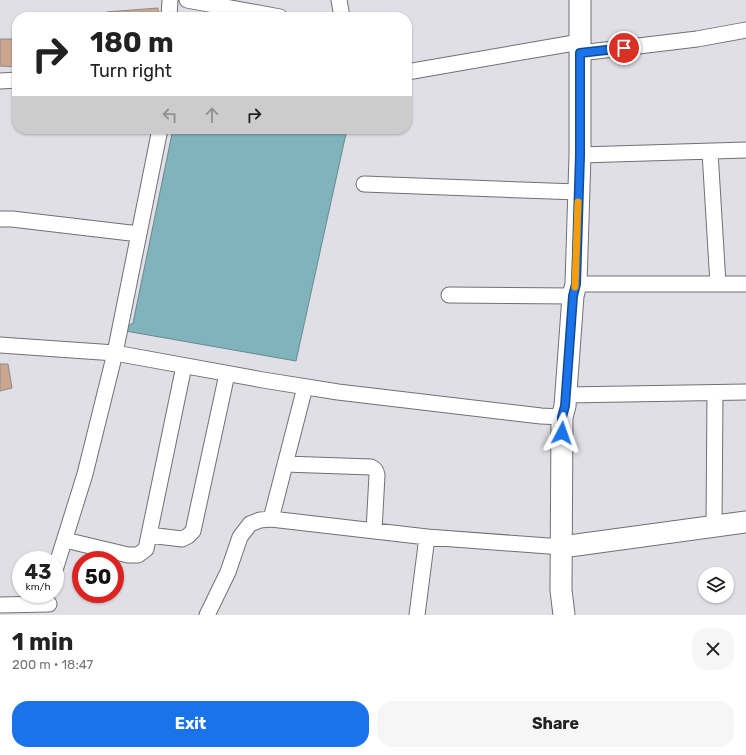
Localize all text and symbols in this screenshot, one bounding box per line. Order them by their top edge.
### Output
text: 180 m [90,26,174,59]
icon: right [24,28,76,80]
pin [607,31,641,65]
icon: arrive [613,37,635,59]
text: Turn right [90,60,172,82]
icon: left [159,104,181,126]
icon: ahead [201,104,223,126]
icon: right [243,104,265,126]
position arrow [541,412,583,454]
speed limit sign: 50 [72,551,124,603]
text: 43 [25,560,51,584]
map controls [698,567,734,603]
button: layers [698,567,734,603]
text: km/h [26,581,50,593]
text: 1 min [12,628,73,656]
button: close [692,628,734,670]
text: 200 m · 18:47 [12,657,93,672]
button: Exit [12,701,369,747]
button: Share [377,701,734,747]

